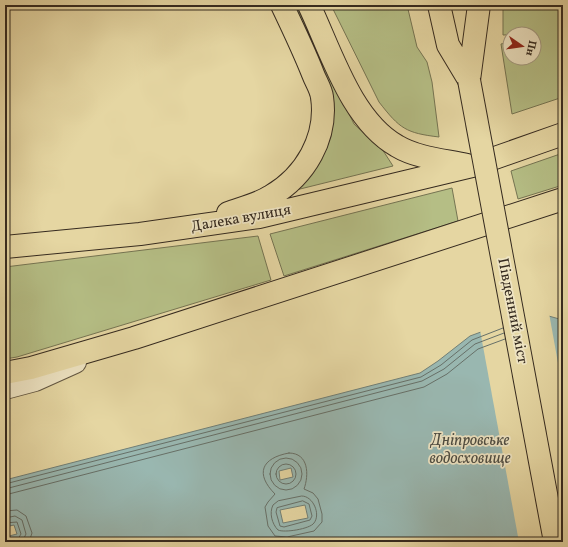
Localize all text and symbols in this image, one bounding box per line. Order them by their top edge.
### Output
north arrow [502,26,542,66]
text: Пн [521,39,539,57]
street label: Далека вулиця [189,200,293,238]
street label: Південний міст [491,256,533,366]
water label: Дніпровське водосховище [429,430,511,470]

